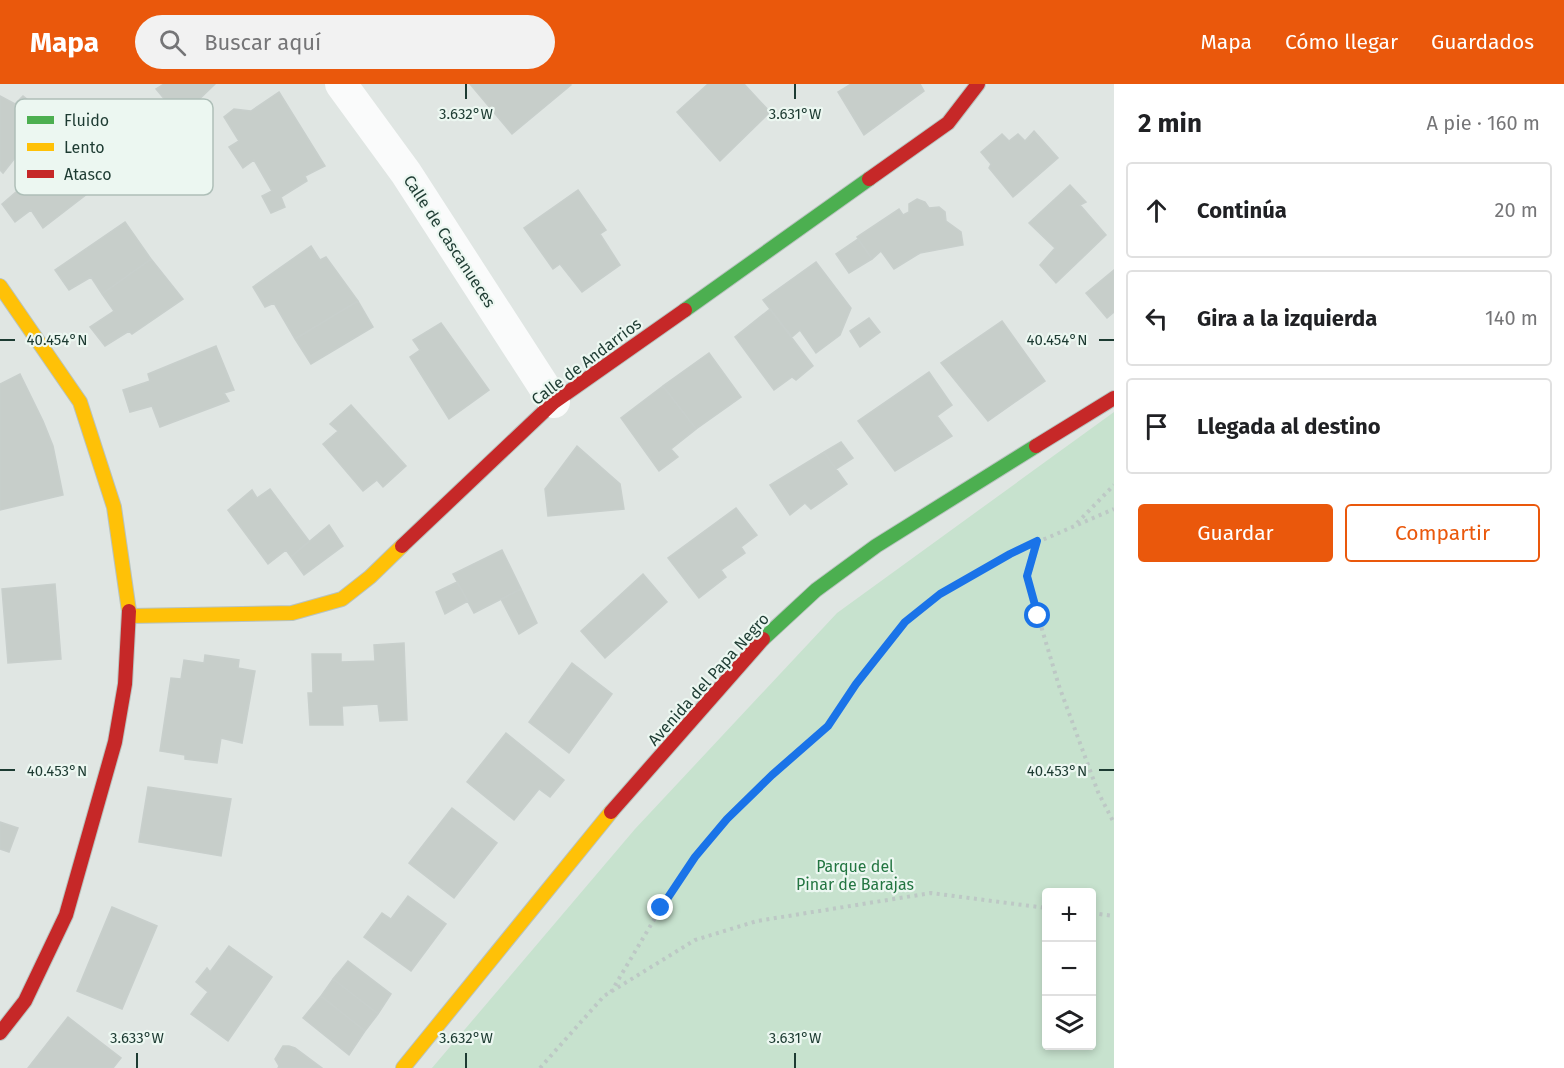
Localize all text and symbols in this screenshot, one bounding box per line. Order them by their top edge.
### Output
search box [135,15,555,69]
text: Mapa [30,26,99,59]
icon: search [156,26,189,59]
text: Buscar aquí [204,29,321,56]
text: Mapa [1200,29,1252,55]
text: Cómo llegar [1285,29,1398,55]
text: Guardados [1431,29,1534,55]
legend [15,99,213,195]
text: 3.632°W [439,105,493,123]
text: 3.631°W [769,105,822,123]
text: 2 min [1138,108,1202,139]
text: Fluido [64,111,109,130]
text: A pie · 160 m [1427,111,1540,135]
text: Lento [64,138,105,157]
text: Atasco [64,165,112,184]
street label: Calle de Cascanueces [400,171,500,311]
icon: ahead [1140,194,1173,227]
text: Continúa [1197,197,1287,224]
text: 20 m [1495,198,1538,222]
icon: left [1140,302,1173,335]
text: Gira a la izquierda [1197,305,1377,332]
text: 140 m [1485,306,1538,330]
street label: Calle de Andarrios [528,314,645,409]
text: 40.454°N [27,331,87,349]
text: 40.454°N [1027,331,1087,349]
icon: arrive [1140,410,1173,443]
text: Llegada al destino [1197,413,1381,440]
button: Guardar [1138,504,1333,562]
button: Compartir [1345,504,1540,562]
route start [1024,602,1050,628]
street label: Avenida del Papa Negro [644,609,773,750]
text: 40.453°N [27,762,87,780]
text: 40.453°N [1027,762,1087,780]
park label: Parque del Pinar de Barajas [796,857,914,894]
map controls [1042,888,1096,1050]
button: + [1042,888,1096,942]
route end [647,894,673,920]
button: − [1042,942,1096,996]
button: layers [1042,996,1096,1050]
text: 3.633°W [110,1029,165,1047]
text: 3.632°W [439,1029,493,1047]
text: 3.631°W [769,1029,822,1047]

